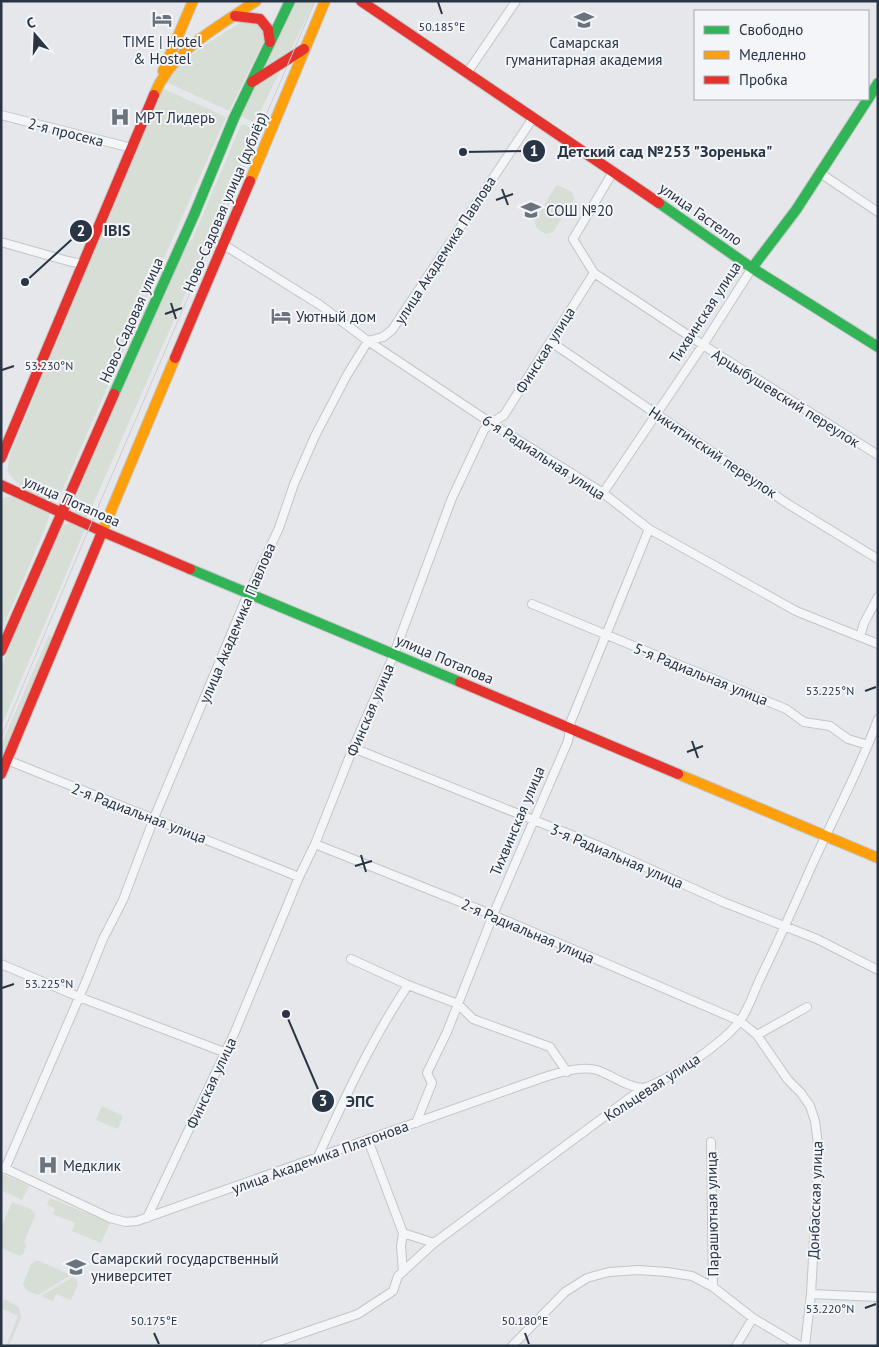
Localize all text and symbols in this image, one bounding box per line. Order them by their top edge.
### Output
hotel icon: TIME | Hotel & Hostel [151,8,173,30]
school or university icon: Самарская гуманитарная академия [573,9,595,31]
north arrow [10,10,60,60]
legend [694,10,869,100]
text: С [24,13,38,32]
text: 50.185°E [419,19,465,34]
text: Свободно [739,20,803,39]
place label: TIME | Hotel & Hostel [122,32,202,68]
place label: Самарская гуманитарная академия [506,33,662,69]
text: Медленно [739,45,806,64]
text: Пробка [739,70,788,89]
hospital icon: МРТ Лидерь [109,106,131,128]
place label: МРТ Лидерь [135,108,215,127]
street label: Ново-Садовая улица (дублёр) [178,109,272,295]
street label: 2-я просека [26,113,106,151]
callout: Детский сад №253 "Зоренька" [522,135,783,166]
text: 1 [530,141,538,160]
text: Детский сад №253 "Зоренька" [558,141,772,161]
street label: улица Академика Павлова [390,172,500,328]
street label: улица Гастелло [656,178,746,250]
school or university icon: СОШ №20 [520,199,542,221]
place label: СОШ №20 [546,201,613,220]
callout: IBIS [68,215,141,246]
text: IBIS [103,220,131,240]
text: 2 [77,221,85,240]
street label: Ново-Садовая улица [95,254,167,386]
street label: Тихвинская улица [665,258,745,366]
street label: Финская улица [511,303,579,397]
hotel icon: Уютный дом [270,305,292,327]
place label: Уютный дом [296,307,376,326]
street label: Арцыбушевский переулок [708,345,864,452]
text: 53.230°N [25,358,73,373]
street label: Никитинский переулок [645,402,782,503]
street label: 6-я Радиальная улица [479,410,609,504]
street label: улица Потапова [21,471,123,531]
street label: улица Академика Павлова [195,540,279,706]
street label: улица Потапова [393,630,497,688]
street label: 5-я Радиальная улица [631,638,771,710]
street label: Финская улица [342,661,398,759]
text: 53.225°N [806,683,854,698]
street label: Тихвинская улица [485,763,549,879]
street label: 2-я Радиальная улица [69,778,209,848]
street label: 3-я Радиальная улица [547,819,687,893]
street label: 2-я Радиальная улица [458,894,598,968]
text: 53.225°N [25,976,73,991]
street label: Финская улица [182,1034,240,1132]
street label: Кольцевая улица [600,1049,704,1125]
callout: ЭПС [311,1086,384,1117]
text: 3 [319,1091,327,1110]
text: ЭПС [346,1091,374,1111]
street label: улица Академика Платонова [229,1116,411,1198]
street label: Донбасская улица [803,1140,827,1260]
street label: Парашютная улица [701,1151,723,1277]
hospital icon: Медклик [37,1154,59,1176]
place label: Медклик [63,1156,122,1175]
place label: Самарский государственный университет [91,1249,279,1285]
school or university icon: Самарский государственный университет [65,1256,87,1278]
text: 53.220°N [806,1301,854,1316]
text: 50.175°E [131,1313,177,1328]
text: 50.180°E [502,1313,548,1328]

